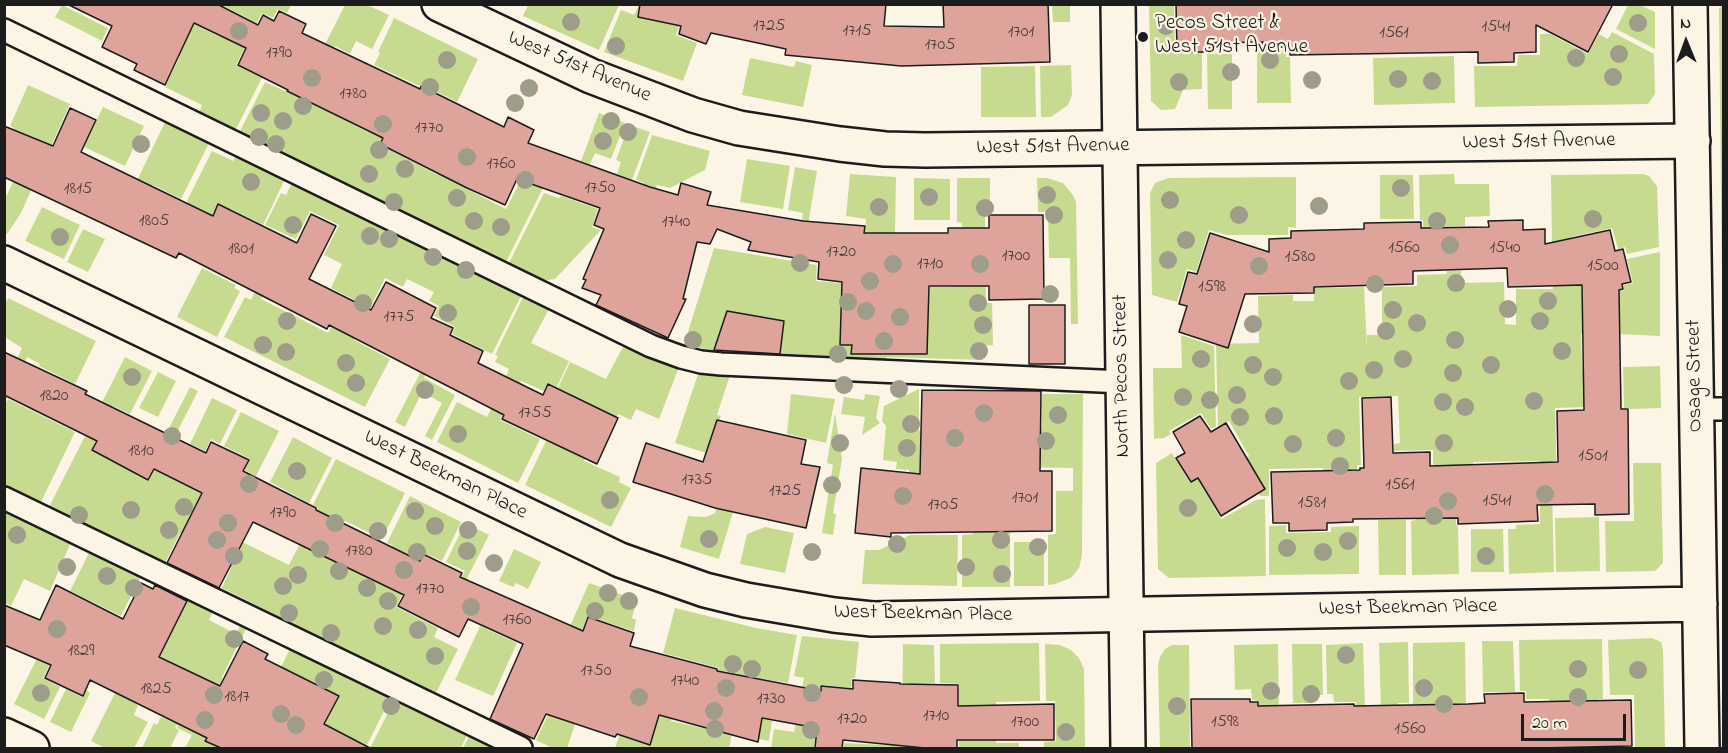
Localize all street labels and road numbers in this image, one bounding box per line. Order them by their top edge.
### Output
street label: West 51st Avenue [504,26,654,110]
street label: West 51st Avenue [1462,129,1616,157]
street label: West 51st Avenue [976,134,1130,162]
street label: North Pecos Street [1109,294,1137,458]
street label: Osage Street [1682,319,1710,433]
street label: West Beekman Place [359,426,531,526]
street label: West Beekman Place [1319,595,1497,623]
street label: West Beekman Place [834,601,1012,629]

